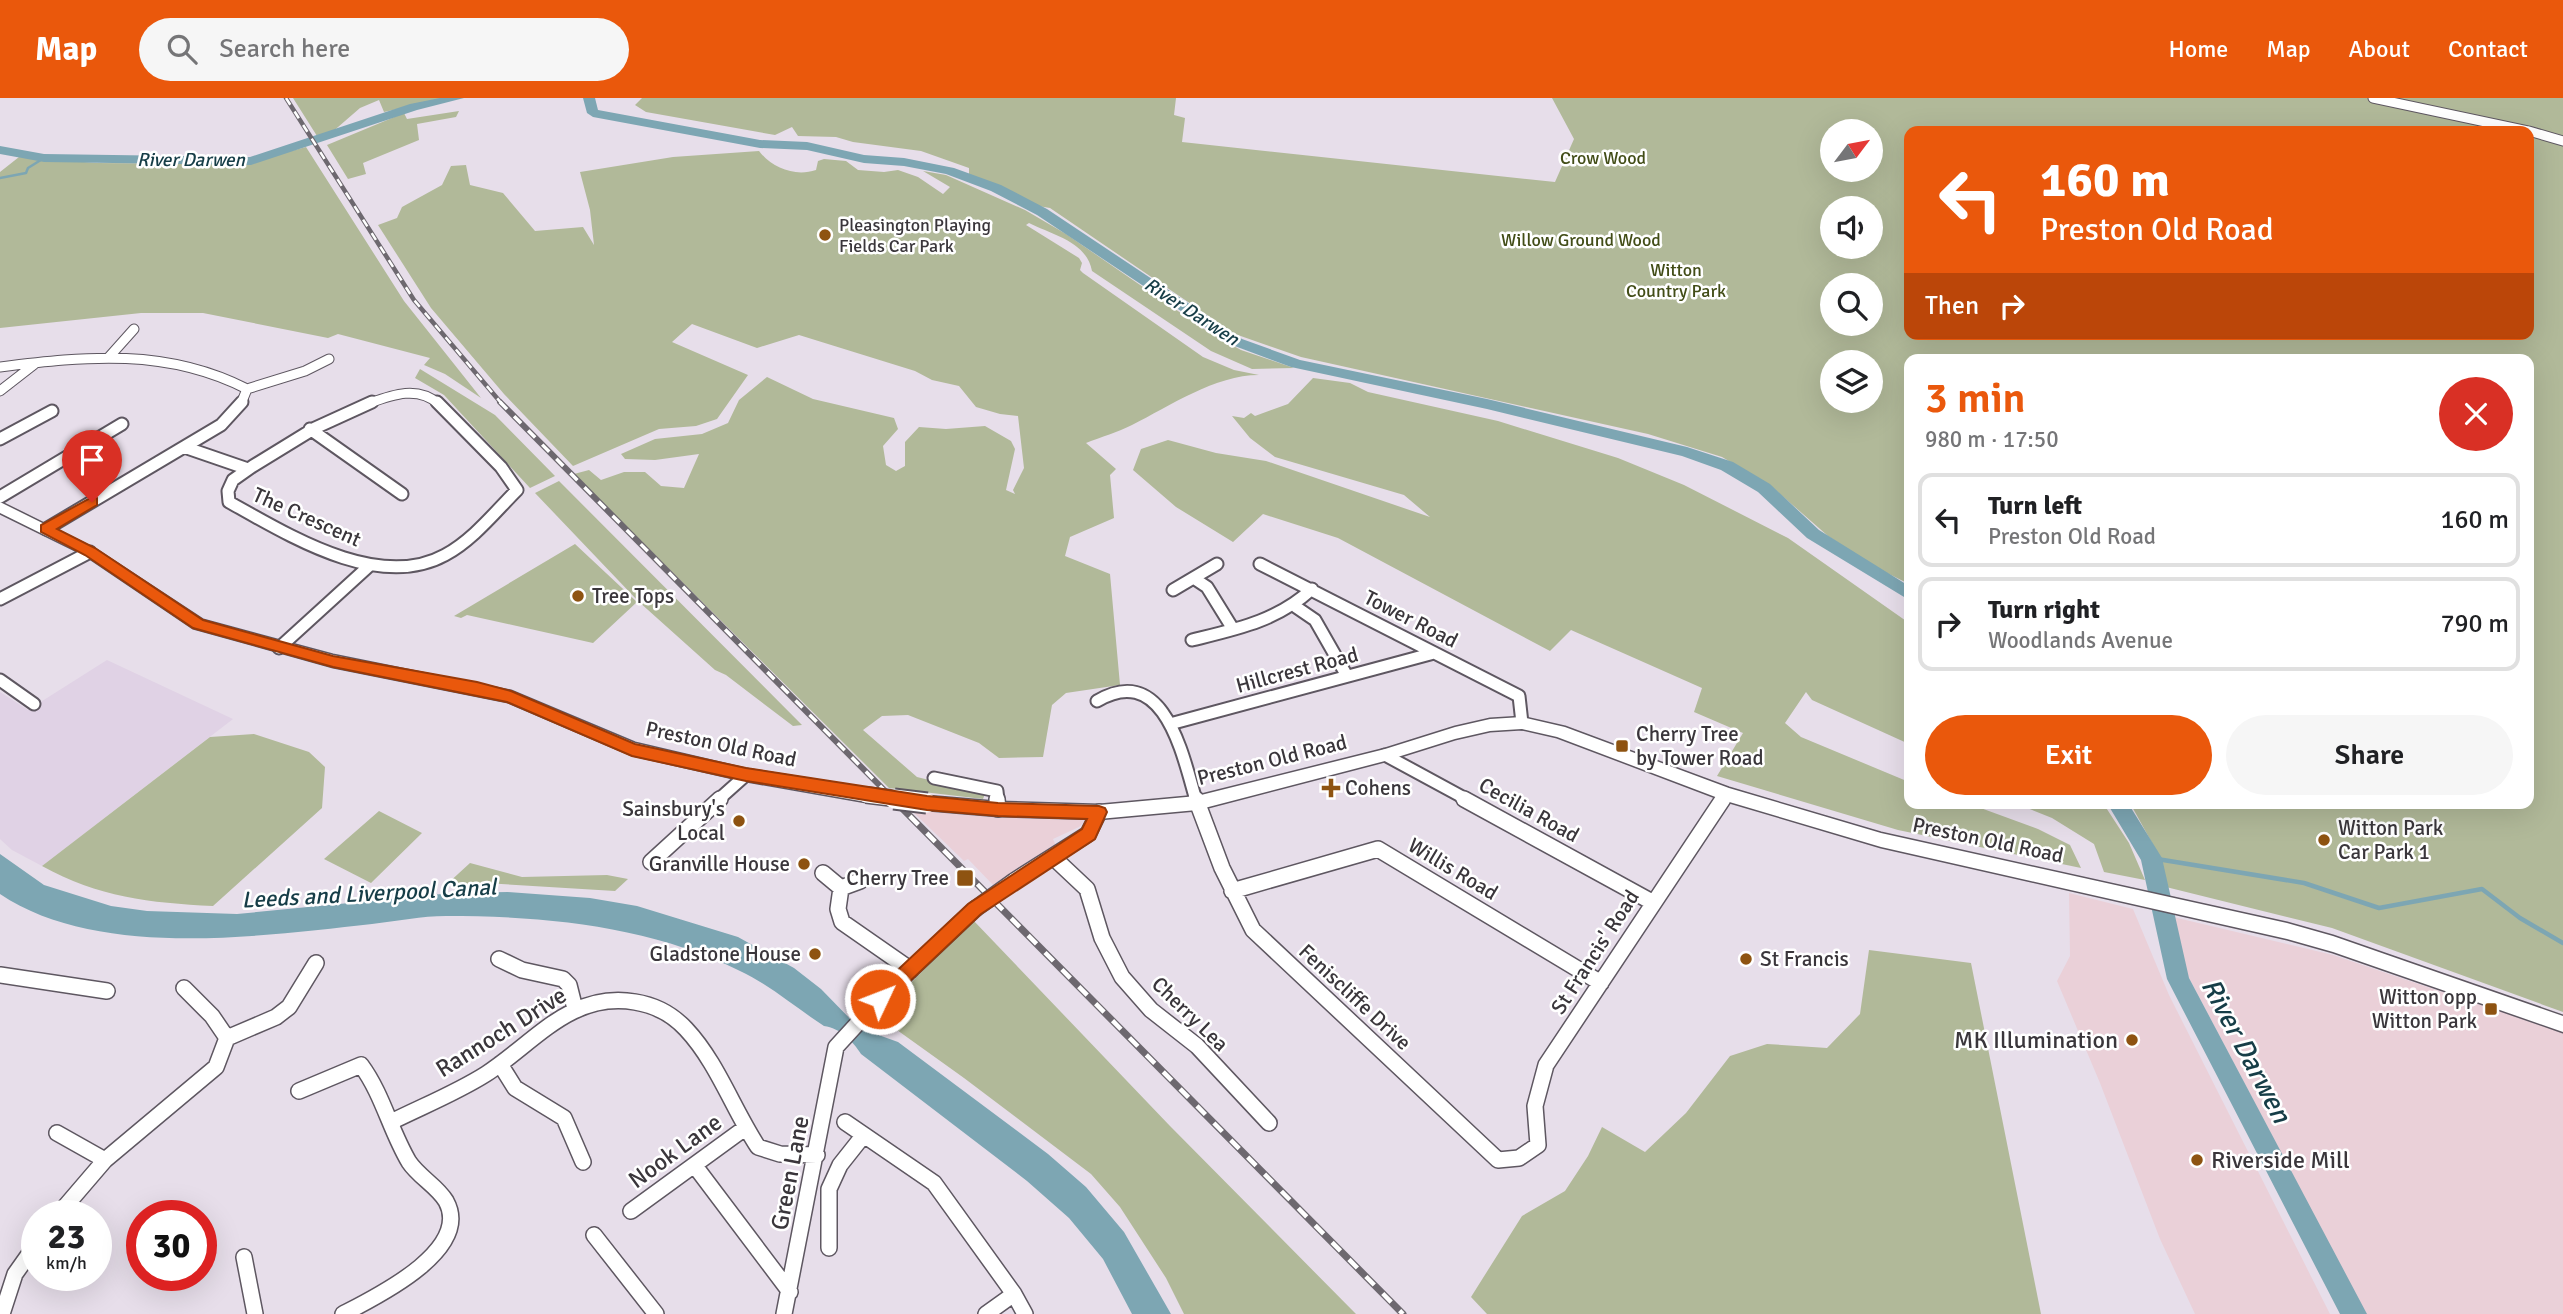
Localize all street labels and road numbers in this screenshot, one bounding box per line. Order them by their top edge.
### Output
street label: The Crescent [249,482,365,552]
street label: Tower Road [1360,584,1462,654]
street label: Hillcrest Road [1233,641,1361,699]
street label: Preston Old Road [643,715,799,773]
street label: Preston Old Road [1194,729,1350,791]
street label: Cecilia Road [1474,772,1584,848]
street label: Preston Old Road [1910,811,2066,869]
street label: Willis Road [1403,832,1503,906]
street label: St Francis' Road [1545,885,1645,1019]
street label: Feniscliffe Drive [1293,938,1417,1056]
street label: Cherry Lea [1146,971,1234,1057]
street label: Rannoch Drive [430,980,572,1084]
street label: Nook Lane [622,1107,728,1195]
street label: Green Lane [764,1113,816,1233]

